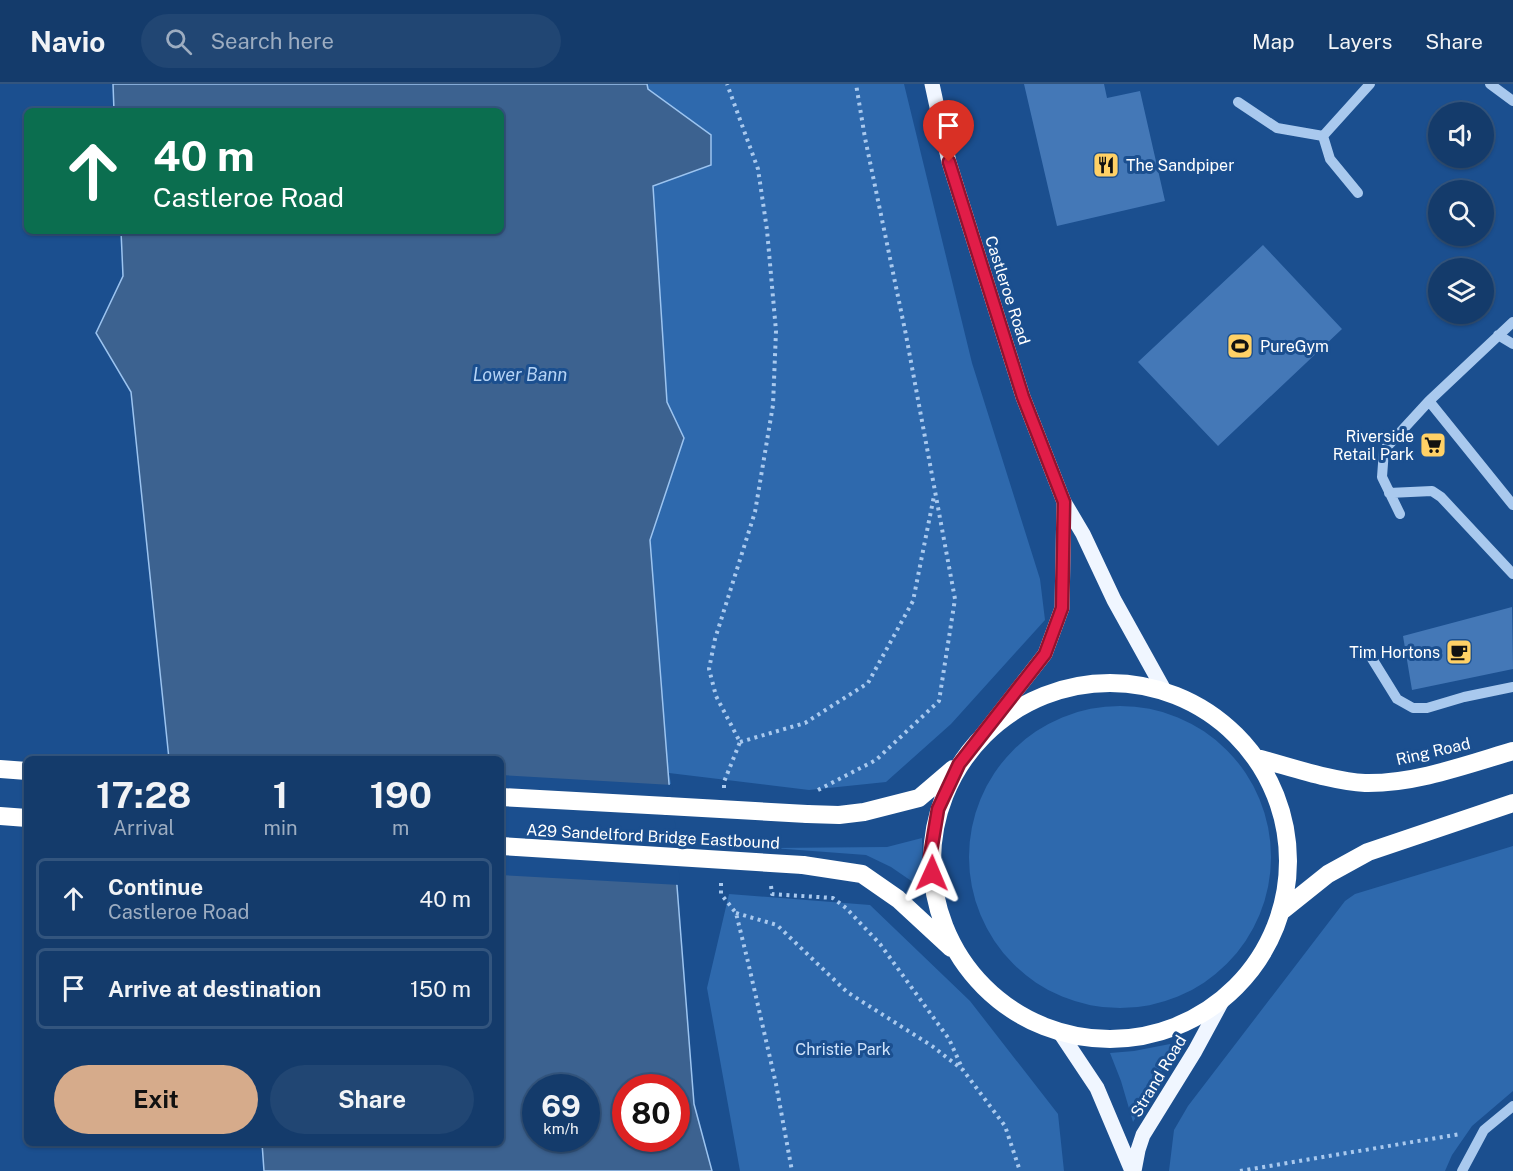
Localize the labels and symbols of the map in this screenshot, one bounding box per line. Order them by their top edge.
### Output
pin [923,100,974,162]
restaurant icon: The Sandpiper [1091,150,1121,180]
place label: The Sandpiper [1126,156,1234,175]
street label: Castleroe Road [981,233,1034,347]
sports icon: PureGym [1225,331,1255,361]
place label: PureGym [1260,337,1329,356]
water label: Lower Bann [473,364,567,385]
place label: Riverside Retail Park [1333,427,1414,464]
supermarket icon: Riverside Retail Park [1418,430,1448,460]
cafe icon: Tim Hortons [1444,637,1474,667]
place label: Tim Hortons [1349,643,1440,662]
street label: Ring Road [1394,734,1472,769]
street label: A29 Sandelford Bridge Eastbound [526,820,780,853]
position arrow [900,841,964,905]
street label: Strand Road [1127,1032,1190,1121]
park label: Christie Park [795,1040,891,1059]
speed limit sign: 80 [612,1074,690,1152]

